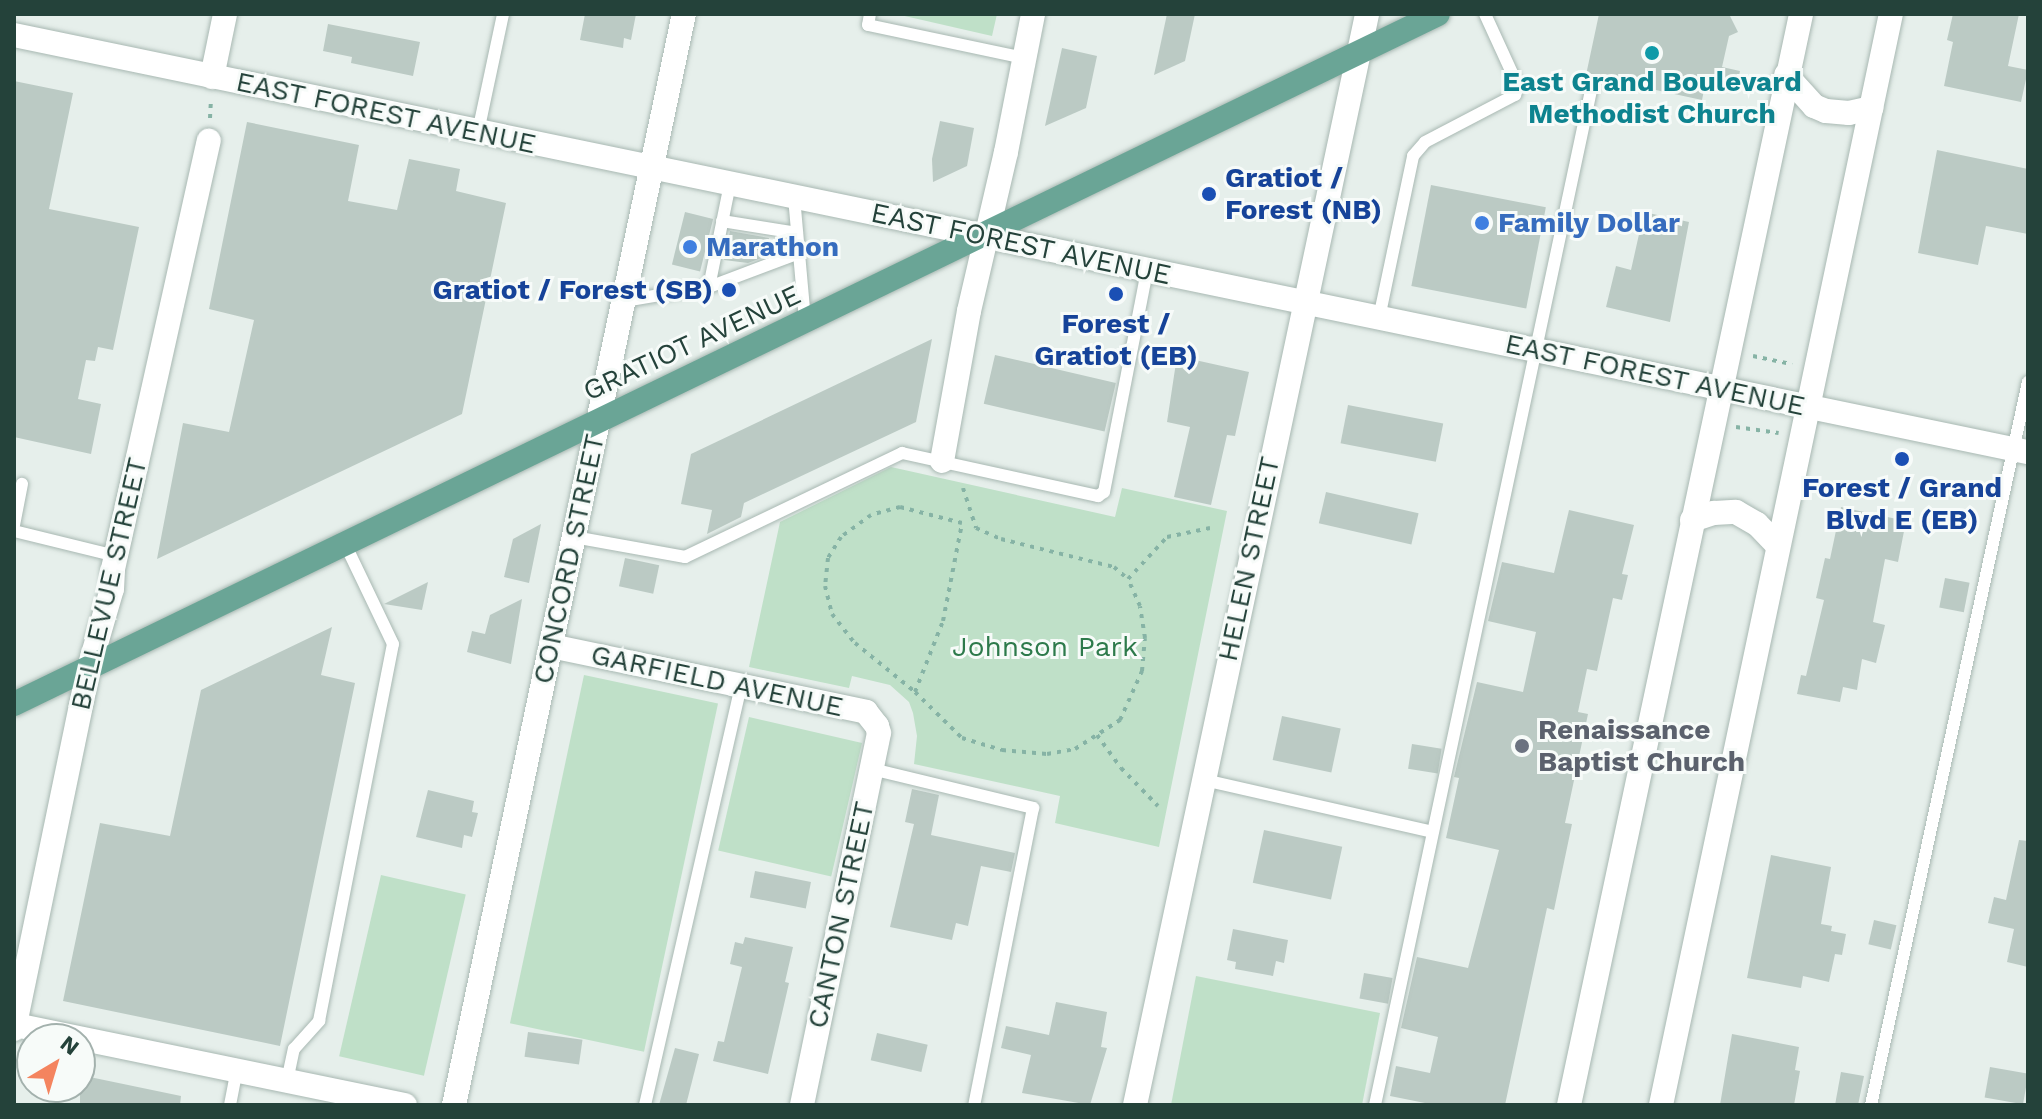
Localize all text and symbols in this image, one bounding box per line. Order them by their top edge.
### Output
marker: East Grand Boulevard Methodist Church [1643,44,1661,62]
street label: EAST FOREST AVENUE [232,64,540,162]
place label: East Grand Boulevard Methodist Church [1502,65,1802,131]
place label: Gratiot / Forest (NB) [1225,161,1382,227]
marker: Gratiot / Forest (NB) [1200,185,1218,203]
street label: EAST FOREST AVENUE [867,195,1175,293]
place label: Family Dollar [1498,206,1681,240]
marker: Family Dollar [1473,214,1491,232]
place label: Marathon [706,230,839,264]
marker: Marathon [681,238,699,256]
place label: Gratiot / Forest (SB) [433,273,713,307]
street label: GRATIOT AVENUE [577,278,807,408]
marker: Gratiot / Forest (SB) [720,281,738,299]
marker: Forest / Gratiot (EB) [1107,285,1125,303]
place label: Forest / Gratiot (EB) [1034,307,1198,373]
street label: EAST FOREST AVENUE [1501,326,1809,424]
street label: CONCORD STREET [526,431,612,687]
marker: Forest / Grand Blvd E (EB) [1893,450,1911,468]
street label: BELLEVUE STREET [64,454,154,714]
street label: HELEN STREET [1211,454,1287,664]
place label: Forest / Grand Blvd E (EB) [1802,471,2002,537]
park label: Johnson Park [952,630,1138,664]
street label: GARFIELD AVENUE [587,638,847,724]
place label: Renaissance Baptist Church [1538,713,1745,779]
marker: Renaissance Baptist Church [1513,737,1531,755]
street label: CANTON STREET [801,799,881,1031]
north arrow [16,1023,96,1103]
text: N [56,1030,84,1060]

